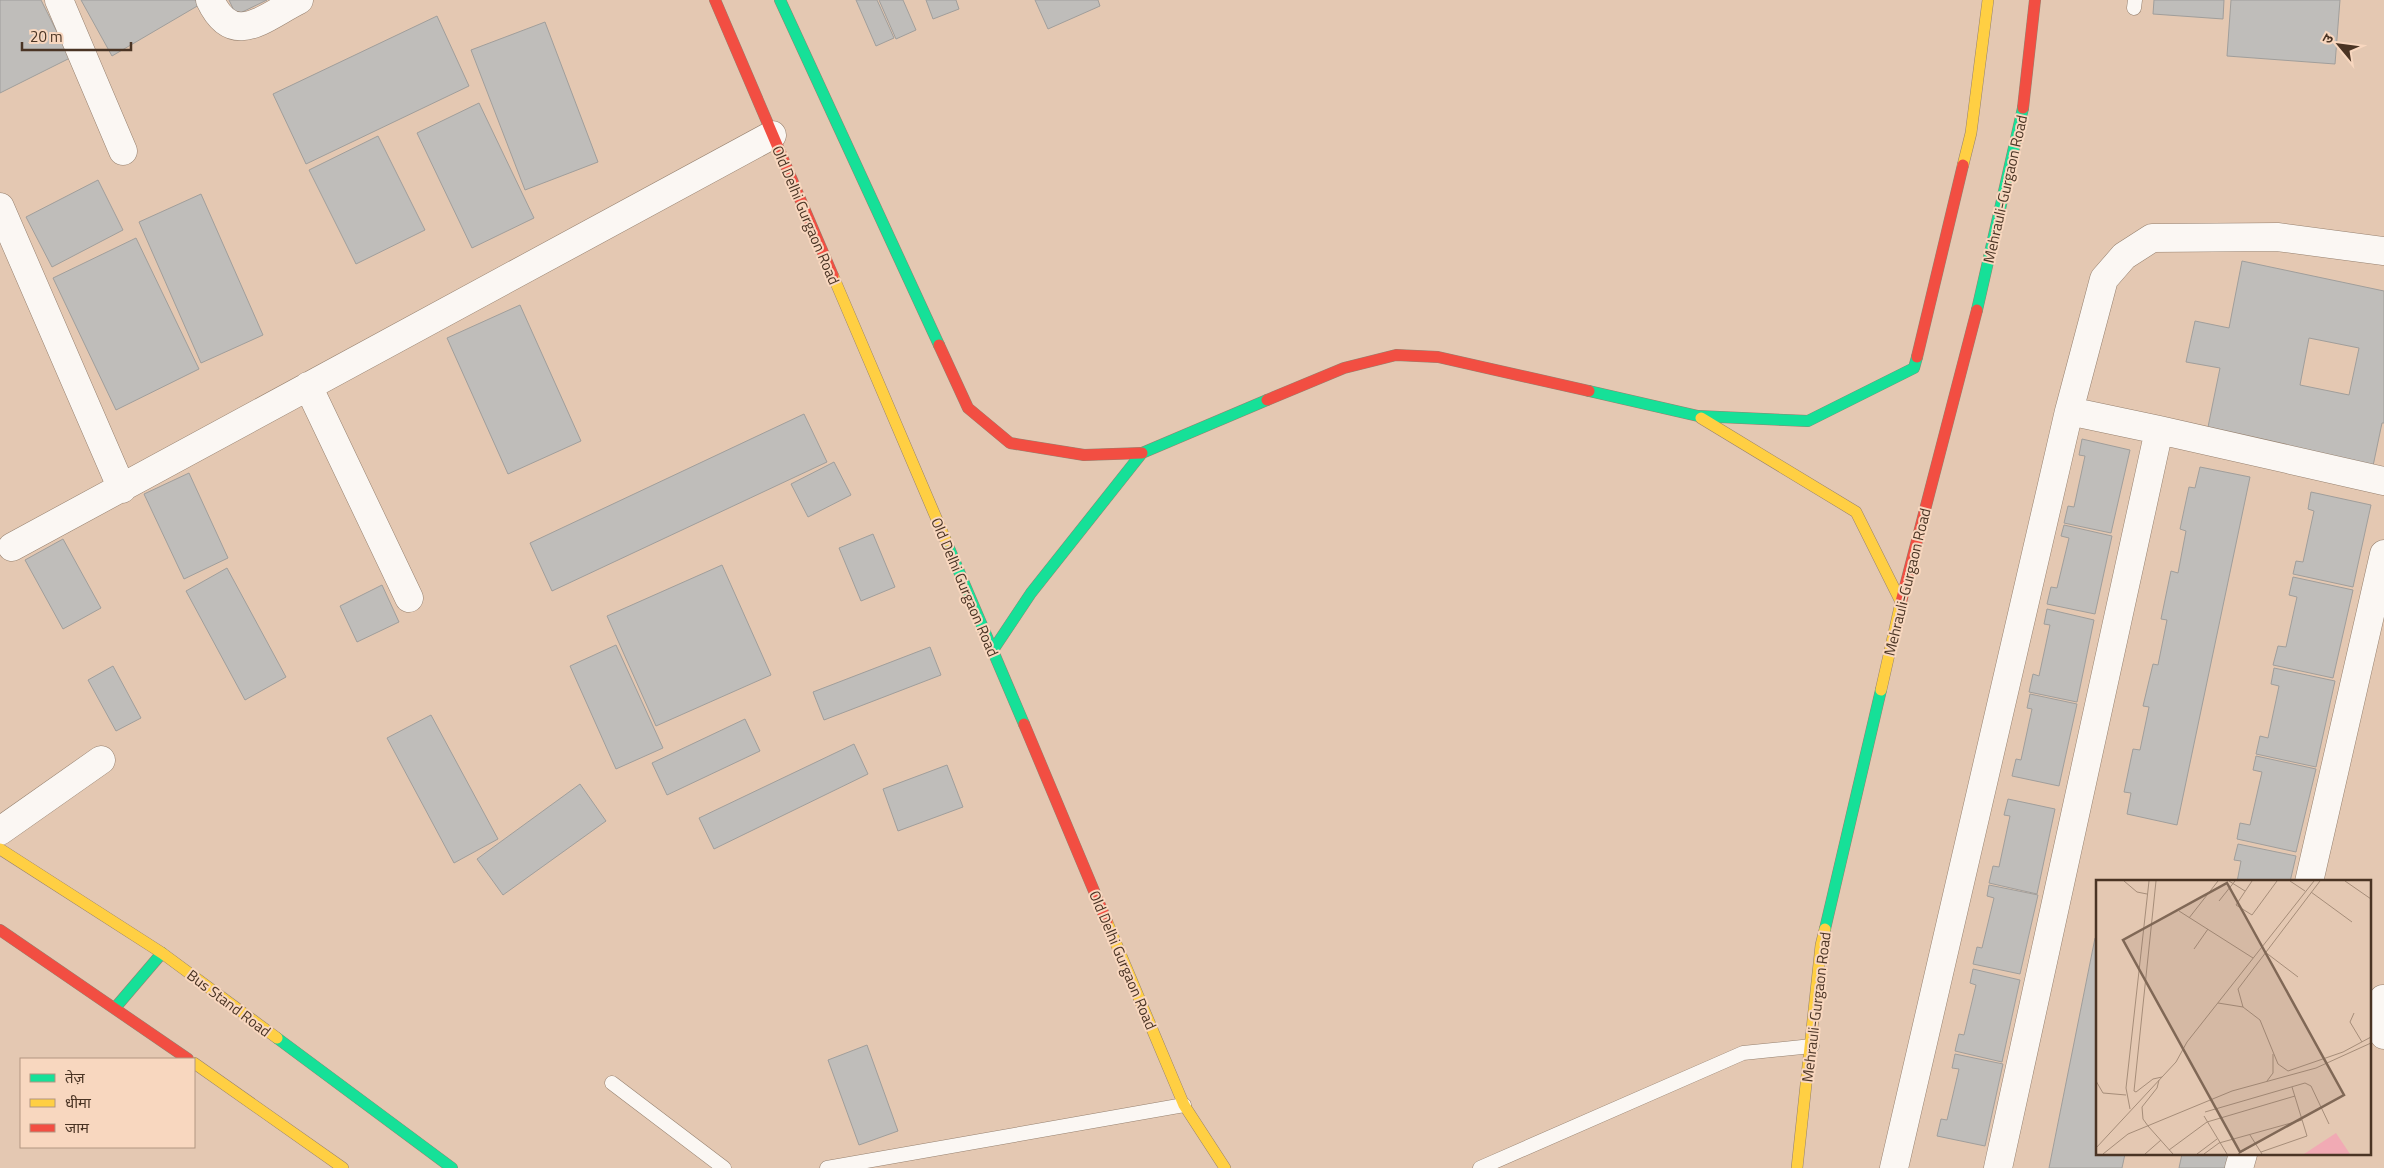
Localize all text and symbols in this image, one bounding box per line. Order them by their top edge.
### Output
scale bar [22,20,131,52]
north arrow [2314,20,2364,70]
text: 20 m [30,25,63,48]
text: उ [2316,29,2339,47]
street label: Mehrauli-Gurgaon Road [1977,113,2033,265]
street label: Old Delhi Gurgaon Road [766,142,846,288]
street label: Mehrauli-Gurgaon Road [1878,506,1936,658]
street label: Old Delhi Gurgaon Road [925,514,1005,660]
inset map [2096,880,2372,1156]
street label: Old Delhi Gurgaon Road [1083,887,1163,1033]
street label: Mehrauli-Gurgaon Road [1795,930,1837,1084]
street label: Bus Stand Road [182,964,276,1042]
legend [20,1058,195,1148]
text: तेज़ [65,1066,86,1089]
text: धीमा [65,1091,92,1114]
text: जाम [65,1116,90,1139]

